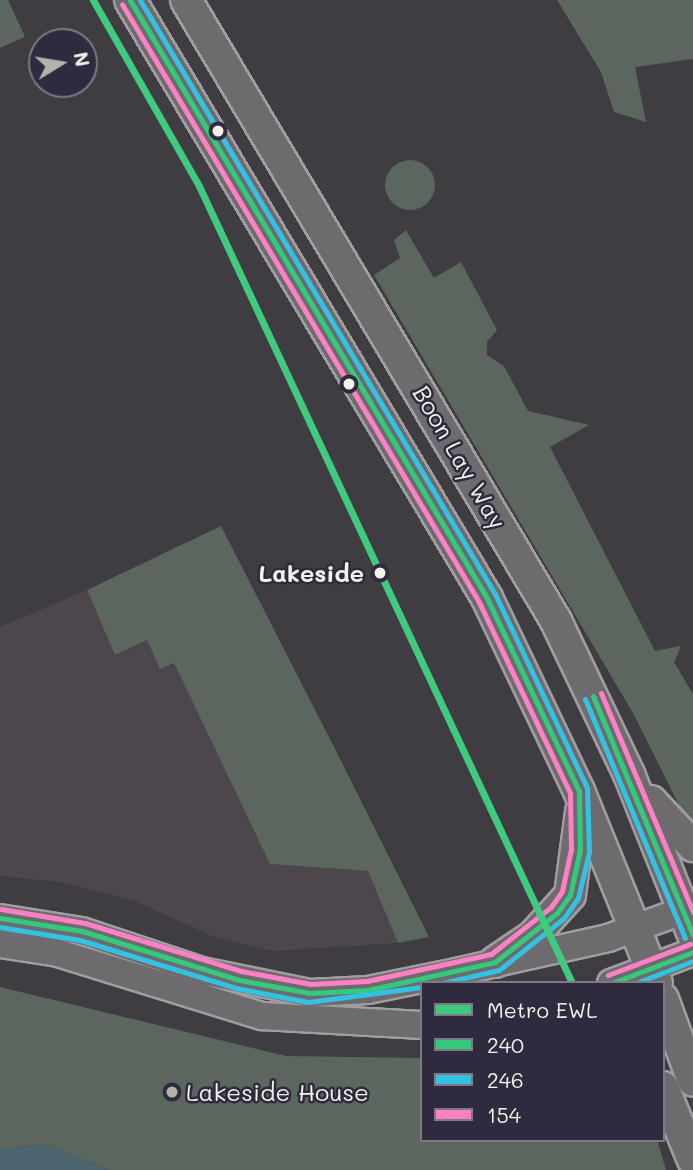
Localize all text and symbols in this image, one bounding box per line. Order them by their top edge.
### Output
north arrow [28,28,98,98]
text: N [68,50,96,69]
unlabelled marker [211,124,225,138]
unlabelled marker [342,377,356,391]
street label: Boon Lay Way [407,380,513,534]
place label: Lakeside [258,559,364,587]
marker: Lakeside [370,563,390,583]
legend [420,981,665,1142]
text: Metro EWL [487,996,597,1023]
text: 240 [487,1031,524,1058]
text: 246 [487,1066,524,1093]
place label: Lakeside House [186,1078,369,1106]
marker: Lakeside House [164,1084,180,1100]
text: 154 [487,1101,521,1128]

